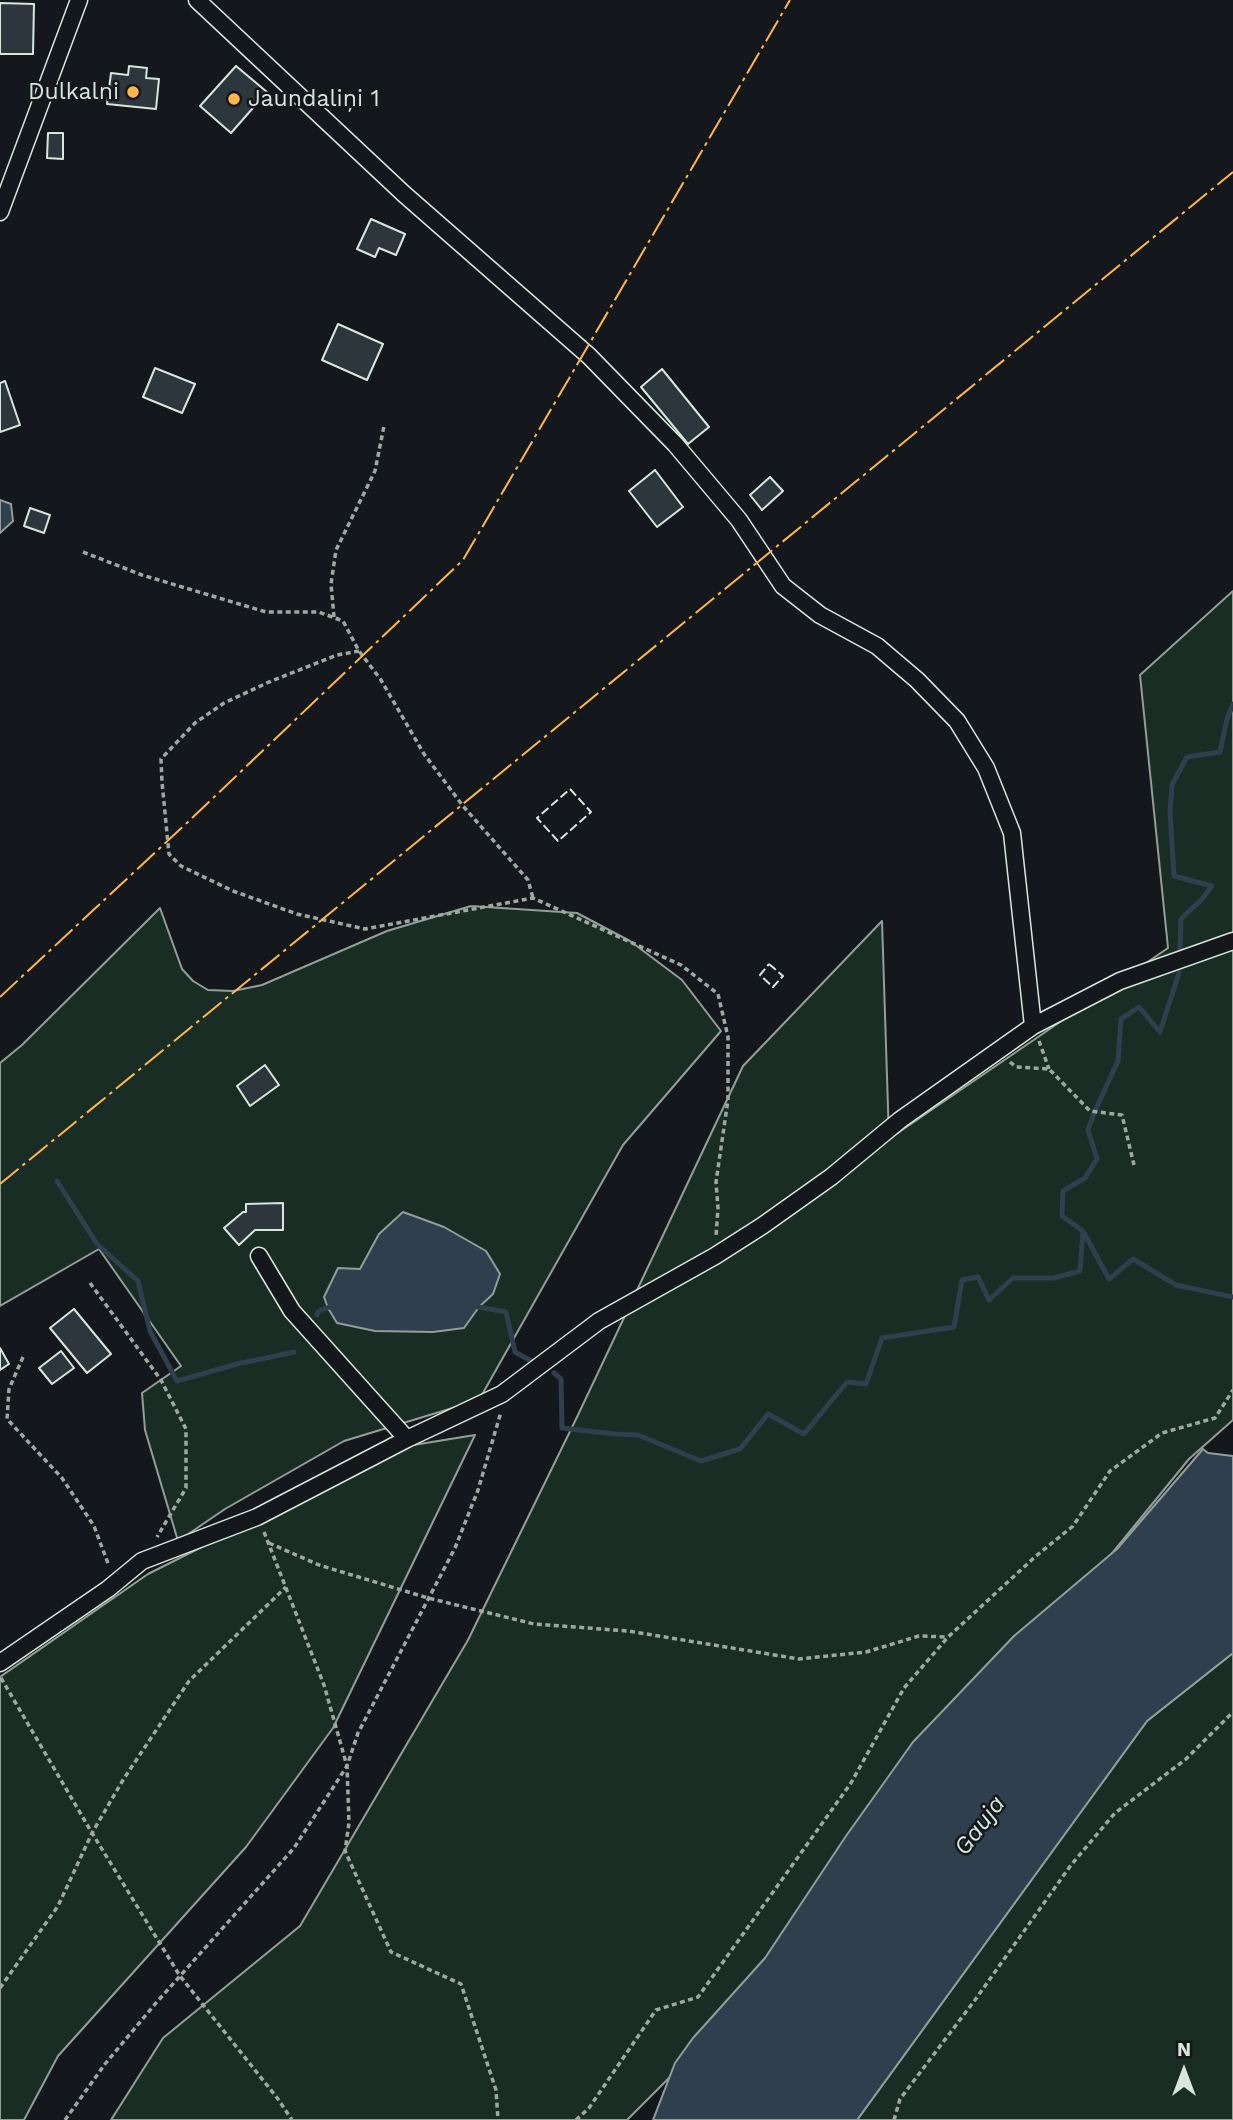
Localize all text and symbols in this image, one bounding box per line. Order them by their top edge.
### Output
place label: Dulkalni [28,78,119,106]
marker: Dulkalni [125,84,141,100]
place label: Jaundaliņi 1 [248,85,380,113]
marker: Jaundaliņi 1 [226,91,242,107]
water label: Gauja [948,1791,1012,1861]
north arrow [1149,2036,1219,2106]
text: N [1177,2038,1191,2061]

